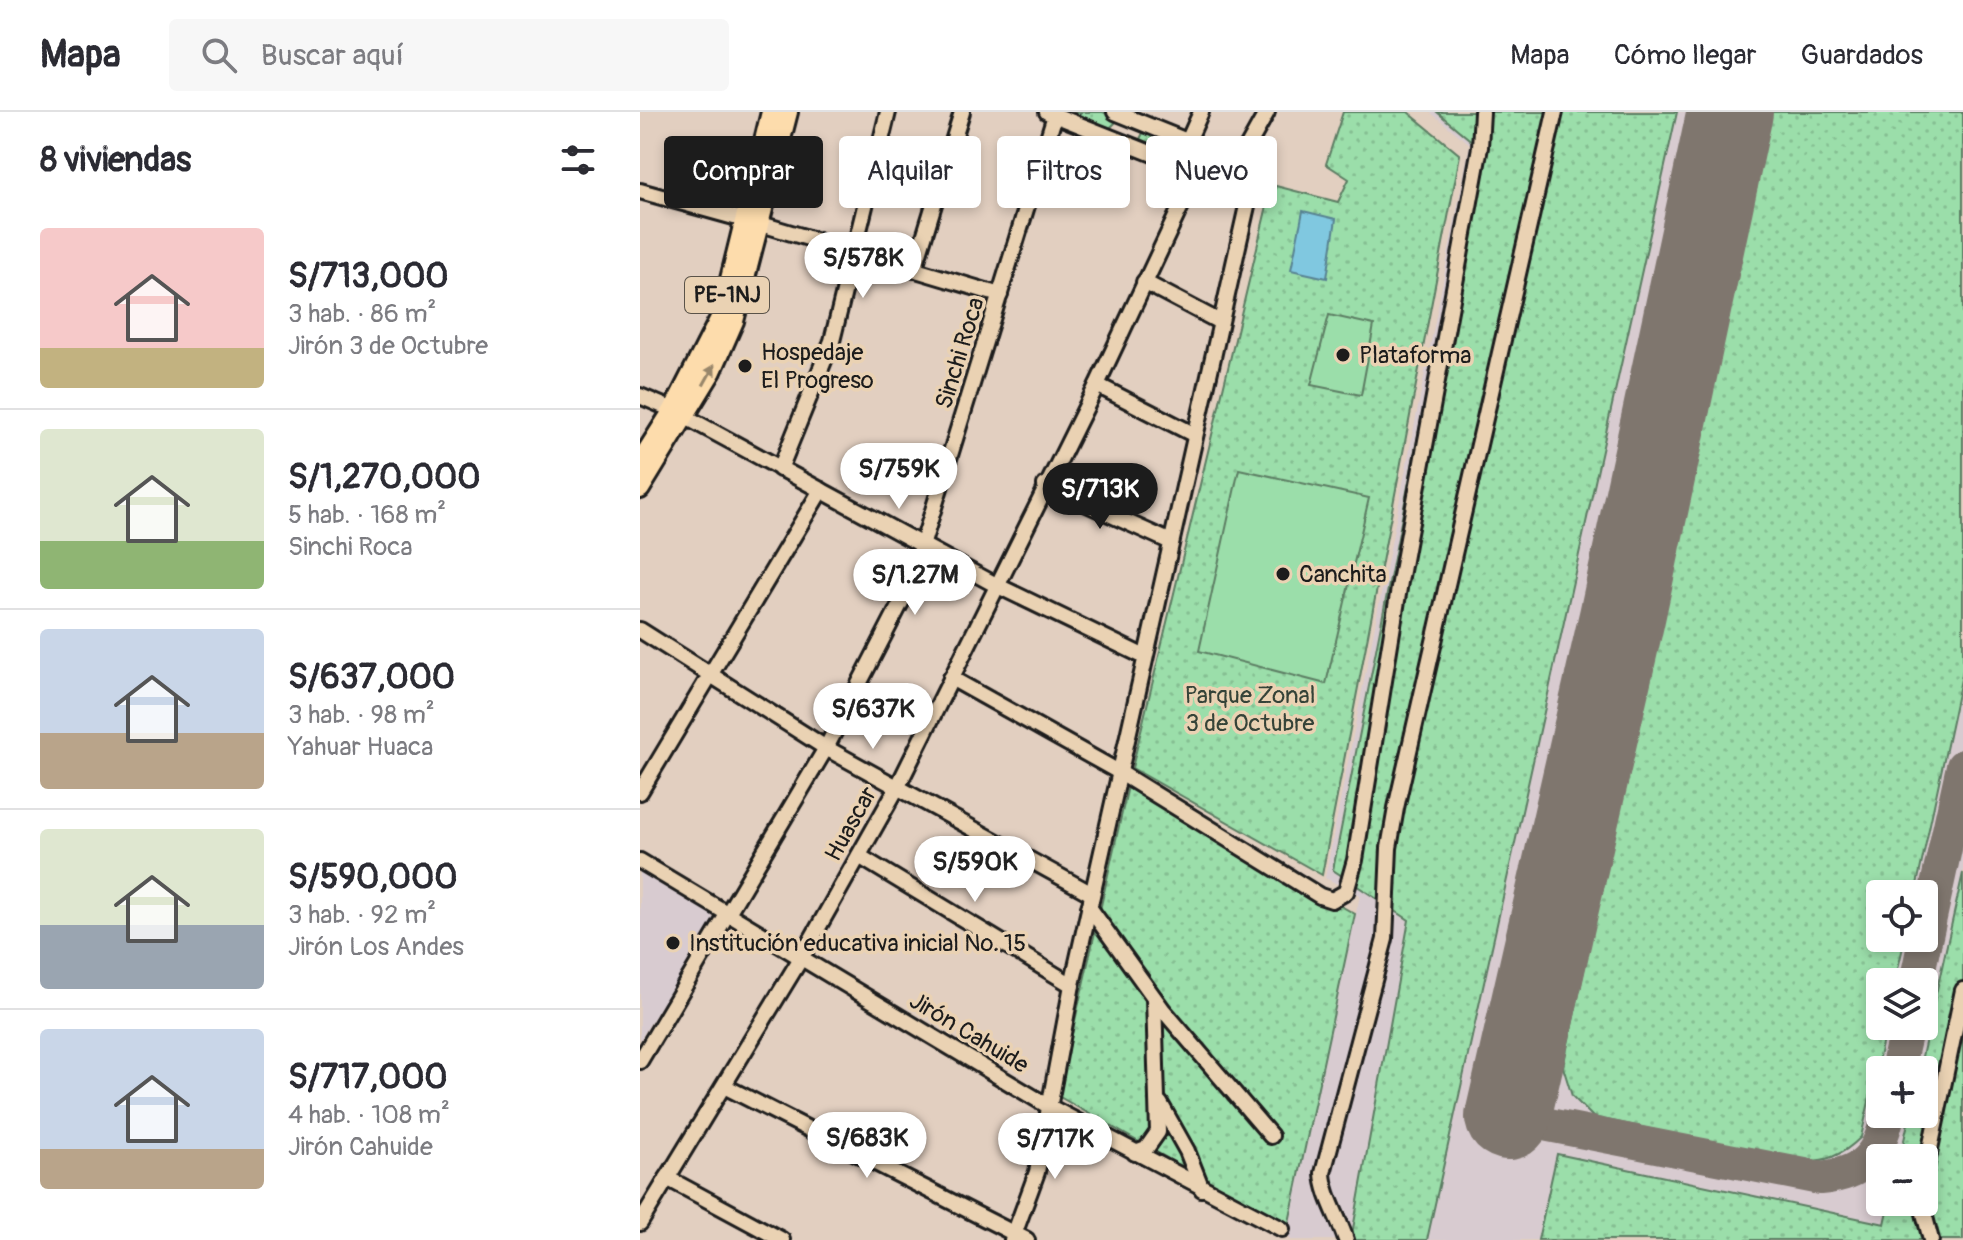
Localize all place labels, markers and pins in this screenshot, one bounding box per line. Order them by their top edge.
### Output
pin: S/578K [798,232,928,300]
place label: Hospedaje El Progreso [761,338,874,395]
place label: Plataforma [1359,341,1471,370]
marker: Plataforma [1334,346,1352,364]
marker: Hospedaje El Progreso [736,357,754,375]
pin: S/759K [834,443,964,511]
pin: S/713K [1035,463,1165,531]
pin: S/1.27M [841,549,989,617]
place label: Canchita [1299,560,1387,589]
marker: Canchita [1274,565,1292,583]
pin: S/637K [808,683,938,751]
pin: S/590K [910,836,1040,904]
place label: Institución educativa inicial No. 15 [689,929,1026,958]
marker: Institución educativa inicial No. 15 [664,934,682,952]
pin: S/683K [802,1112,932,1180]
pin: S/717K [990,1113,1120,1181]

